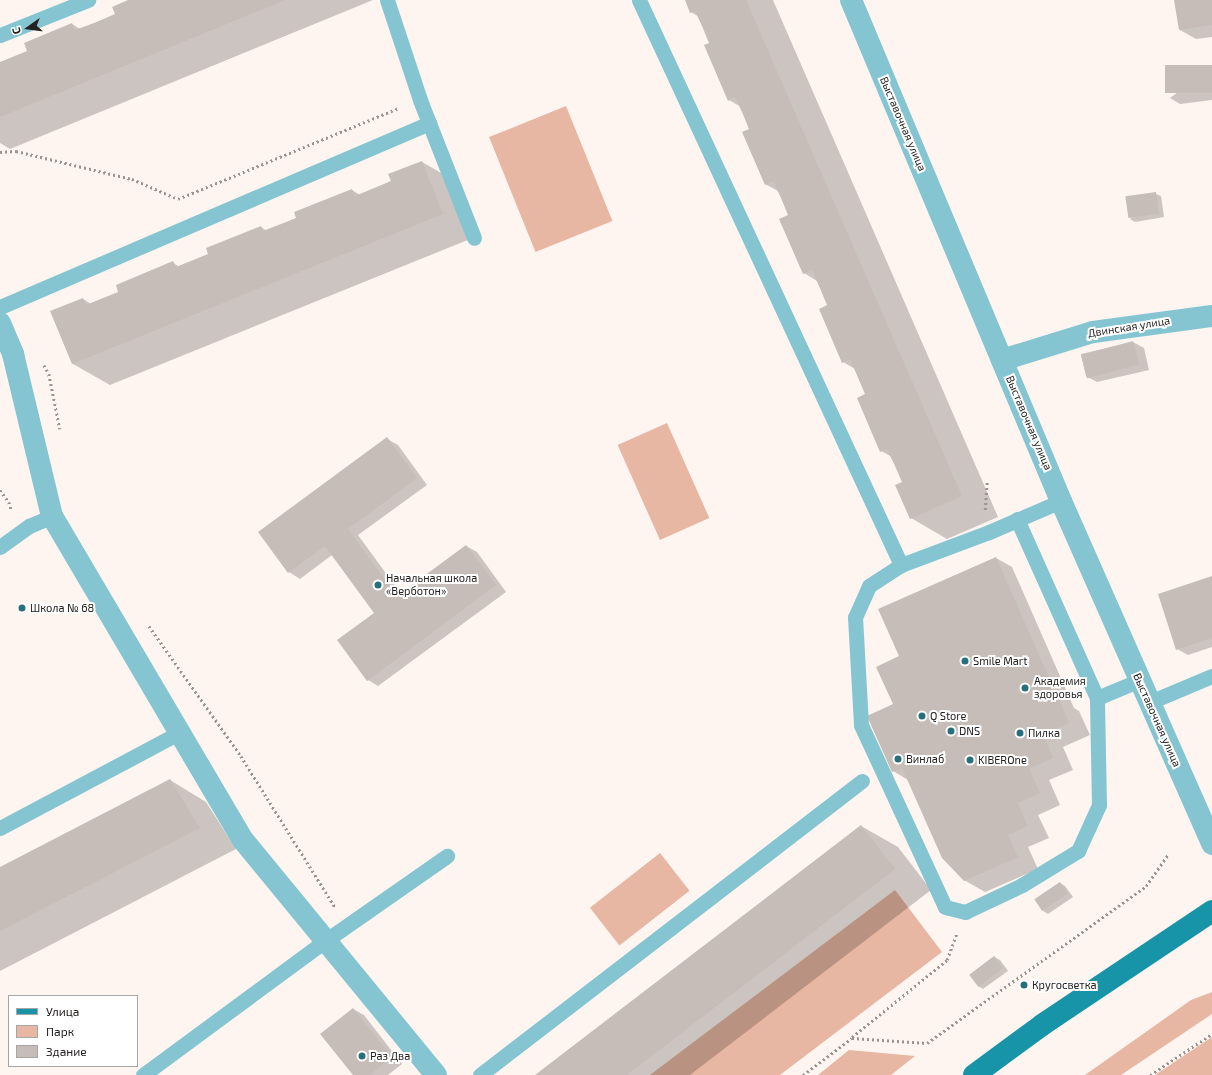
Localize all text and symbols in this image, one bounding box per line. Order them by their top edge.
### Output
north arrow [8,8,48,48]
text: С [9,26,23,36]
street label: Выставочная улица [877,75,929,173]
street label: Двинская улица [1087,314,1171,340]
street label: Выставочная улица [1003,374,1055,472]
place label: Начальная школа «Верботон» [386,572,477,598]
marker: Начальная школа «Верботон» [373,580,383,590]
place label: Школа № 68 [30,601,94,615]
marker: Школа № 68 [17,603,27,613]
place label: Smile Mart [973,654,1027,668]
marker: Smile Mart [960,656,970,666]
street label: Выставочная улица [1130,671,1184,769]
place label: Академия здоровья [1034,675,1086,701]
marker: Академия здоровья [1019,682,1031,694]
place label: Q Store [930,709,967,723]
marker: Q Store [917,711,927,721]
place label: DNS [959,724,980,738]
marker: DNS [946,726,956,736]
place label: Пилка [1028,726,1060,740]
marker: Пилка [1015,728,1025,738]
place label: Винлаб [906,752,944,766]
place label: KIBEROne [978,753,1027,767]
marker: Винлаб [893,754,903,764]
marker: KIBEROne [965,755,975,765]
place label: Кругосветка [1032,978,1097,992]
marker: Кругосветка [1019,980,1029,990]
legend [8,995,138,1067]
text: Улица [46,1004,79,1018]
text: Парк [46,1024,74,1038]
text: Здание [46,1044,87,1058]
place label: Раз Два [370,1049,410,1063]
marker: Раз Два [357,1051,367,1061]

